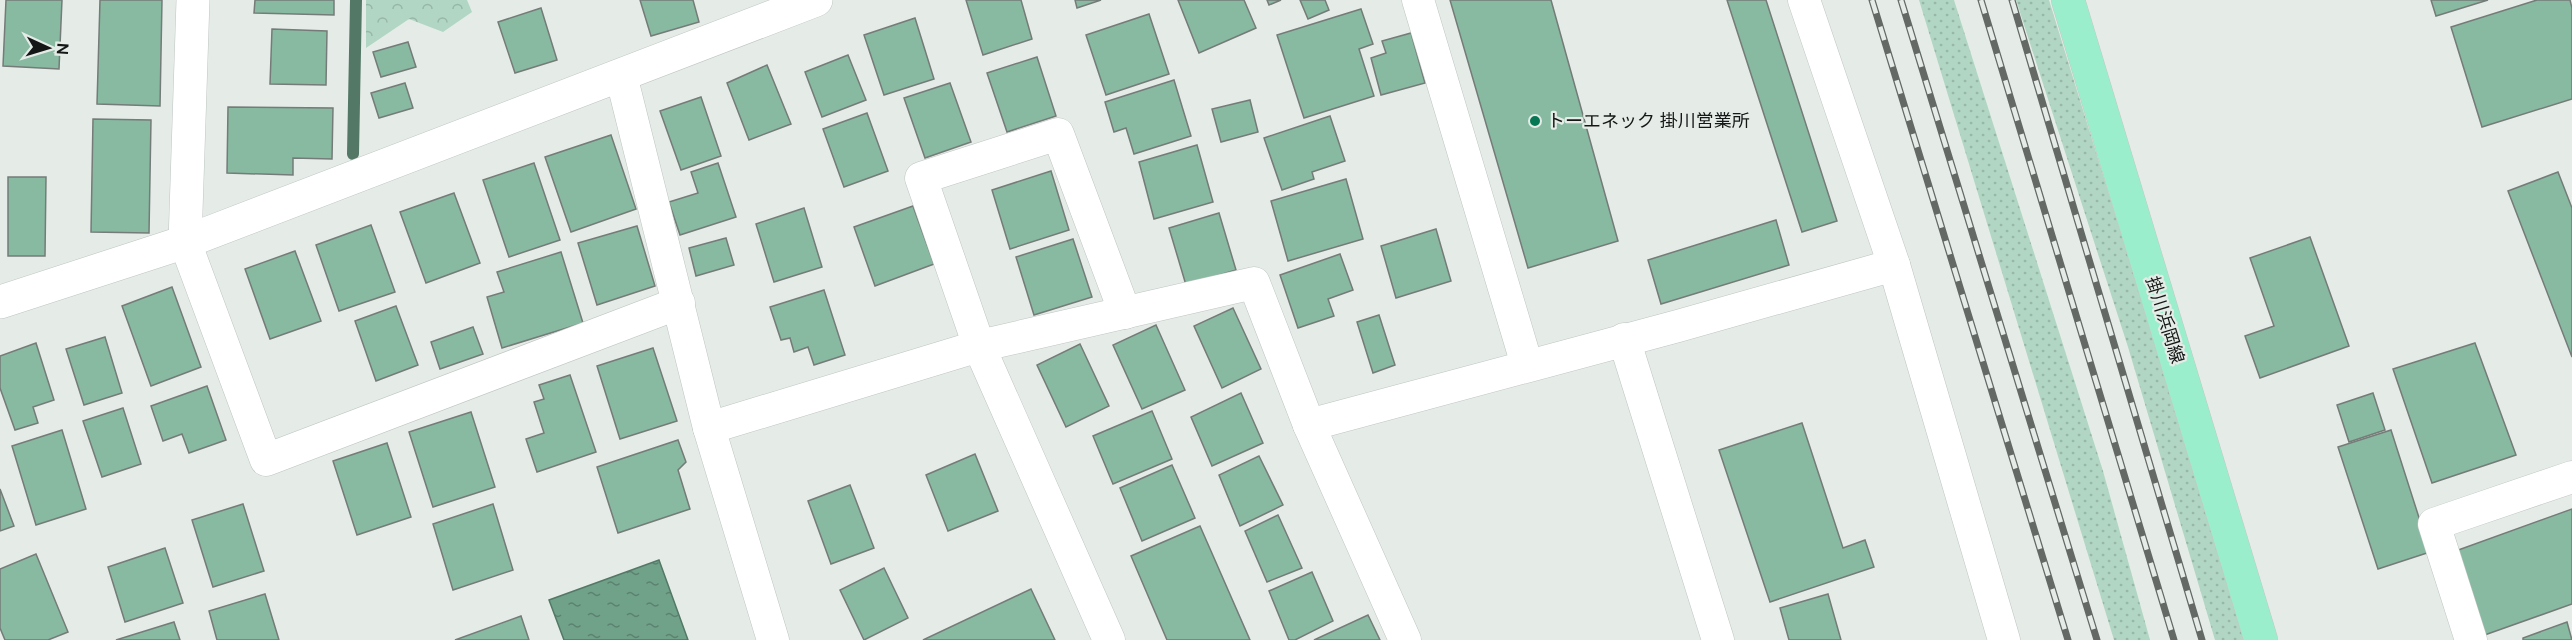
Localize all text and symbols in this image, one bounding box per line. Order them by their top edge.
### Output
north arrow [18,18,78,78]
text: N [52,42,73,56]
place label: トーエネック 掛川営業所 [1547,109,1750,133]
marker: トーエネック 掛川営業所 [1528,114,1542,128]
street label: 掛川浜岡線 [2140,273,2190,367]

